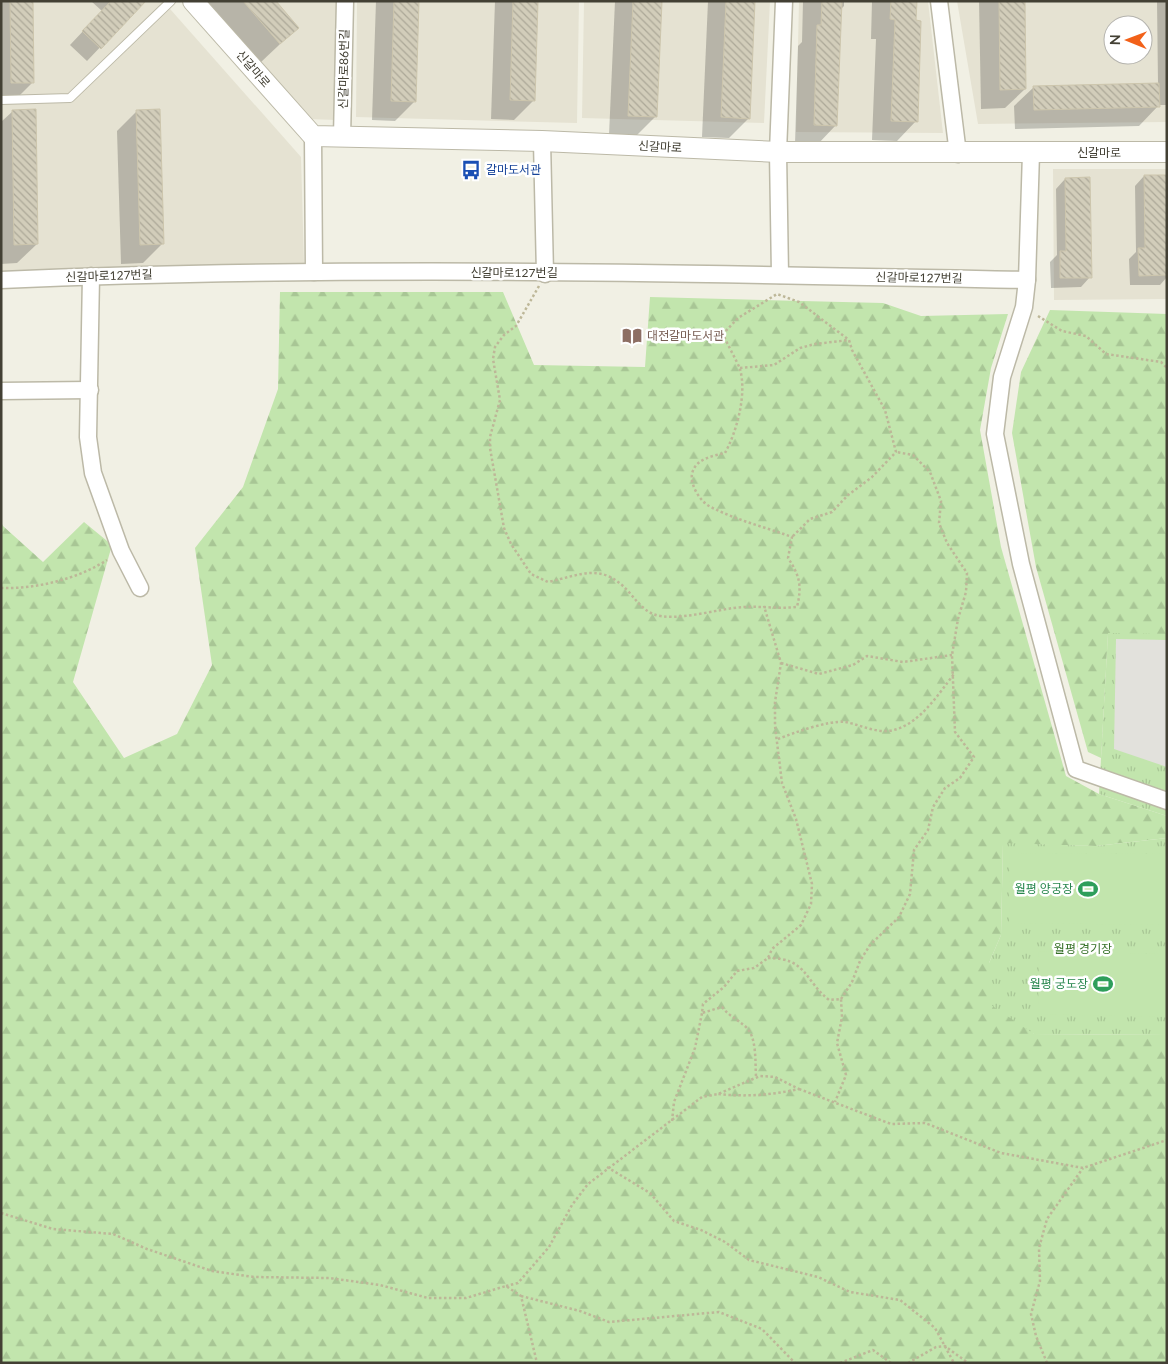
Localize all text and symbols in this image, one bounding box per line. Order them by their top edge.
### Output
north arrow [1103,15,1153,65]
street label: 신갈마로86번길 [335,29,352,109]
text: N [1106,34,1123,45]
street label: 신갈마로 [233,47,274,90]
street label: 신갈마로 [638,138,682,155]
street label: 신갈마로 [1077,145,1121,160]
bus stop icon: 갈마도서관 [460,159,482,181]
place label: 갈마도서관 [486,162,541,177]
street label: 신갈마로127번길 [470,265,558,280]
street label: 신갈마로127번길 [65,266,153,285]
street label: 신갈마로127번길 [875,269,963,286]
library icon: 대전갈마도서관 [621,325,643,347]
place label: 대전갈마도서관 [647,328,724,343]
sports icon: 월평 양궁장 [1077,878,1099,900]
place label: 월평 양궁장 [1015,881,1073,896]
park label: 월평 경기장 [1054,941,1112,956]
sports icon: 월평 궁도장 [1092,973,1114,995]
place label: 월평 궁도장 [1030,976,1088,991]

